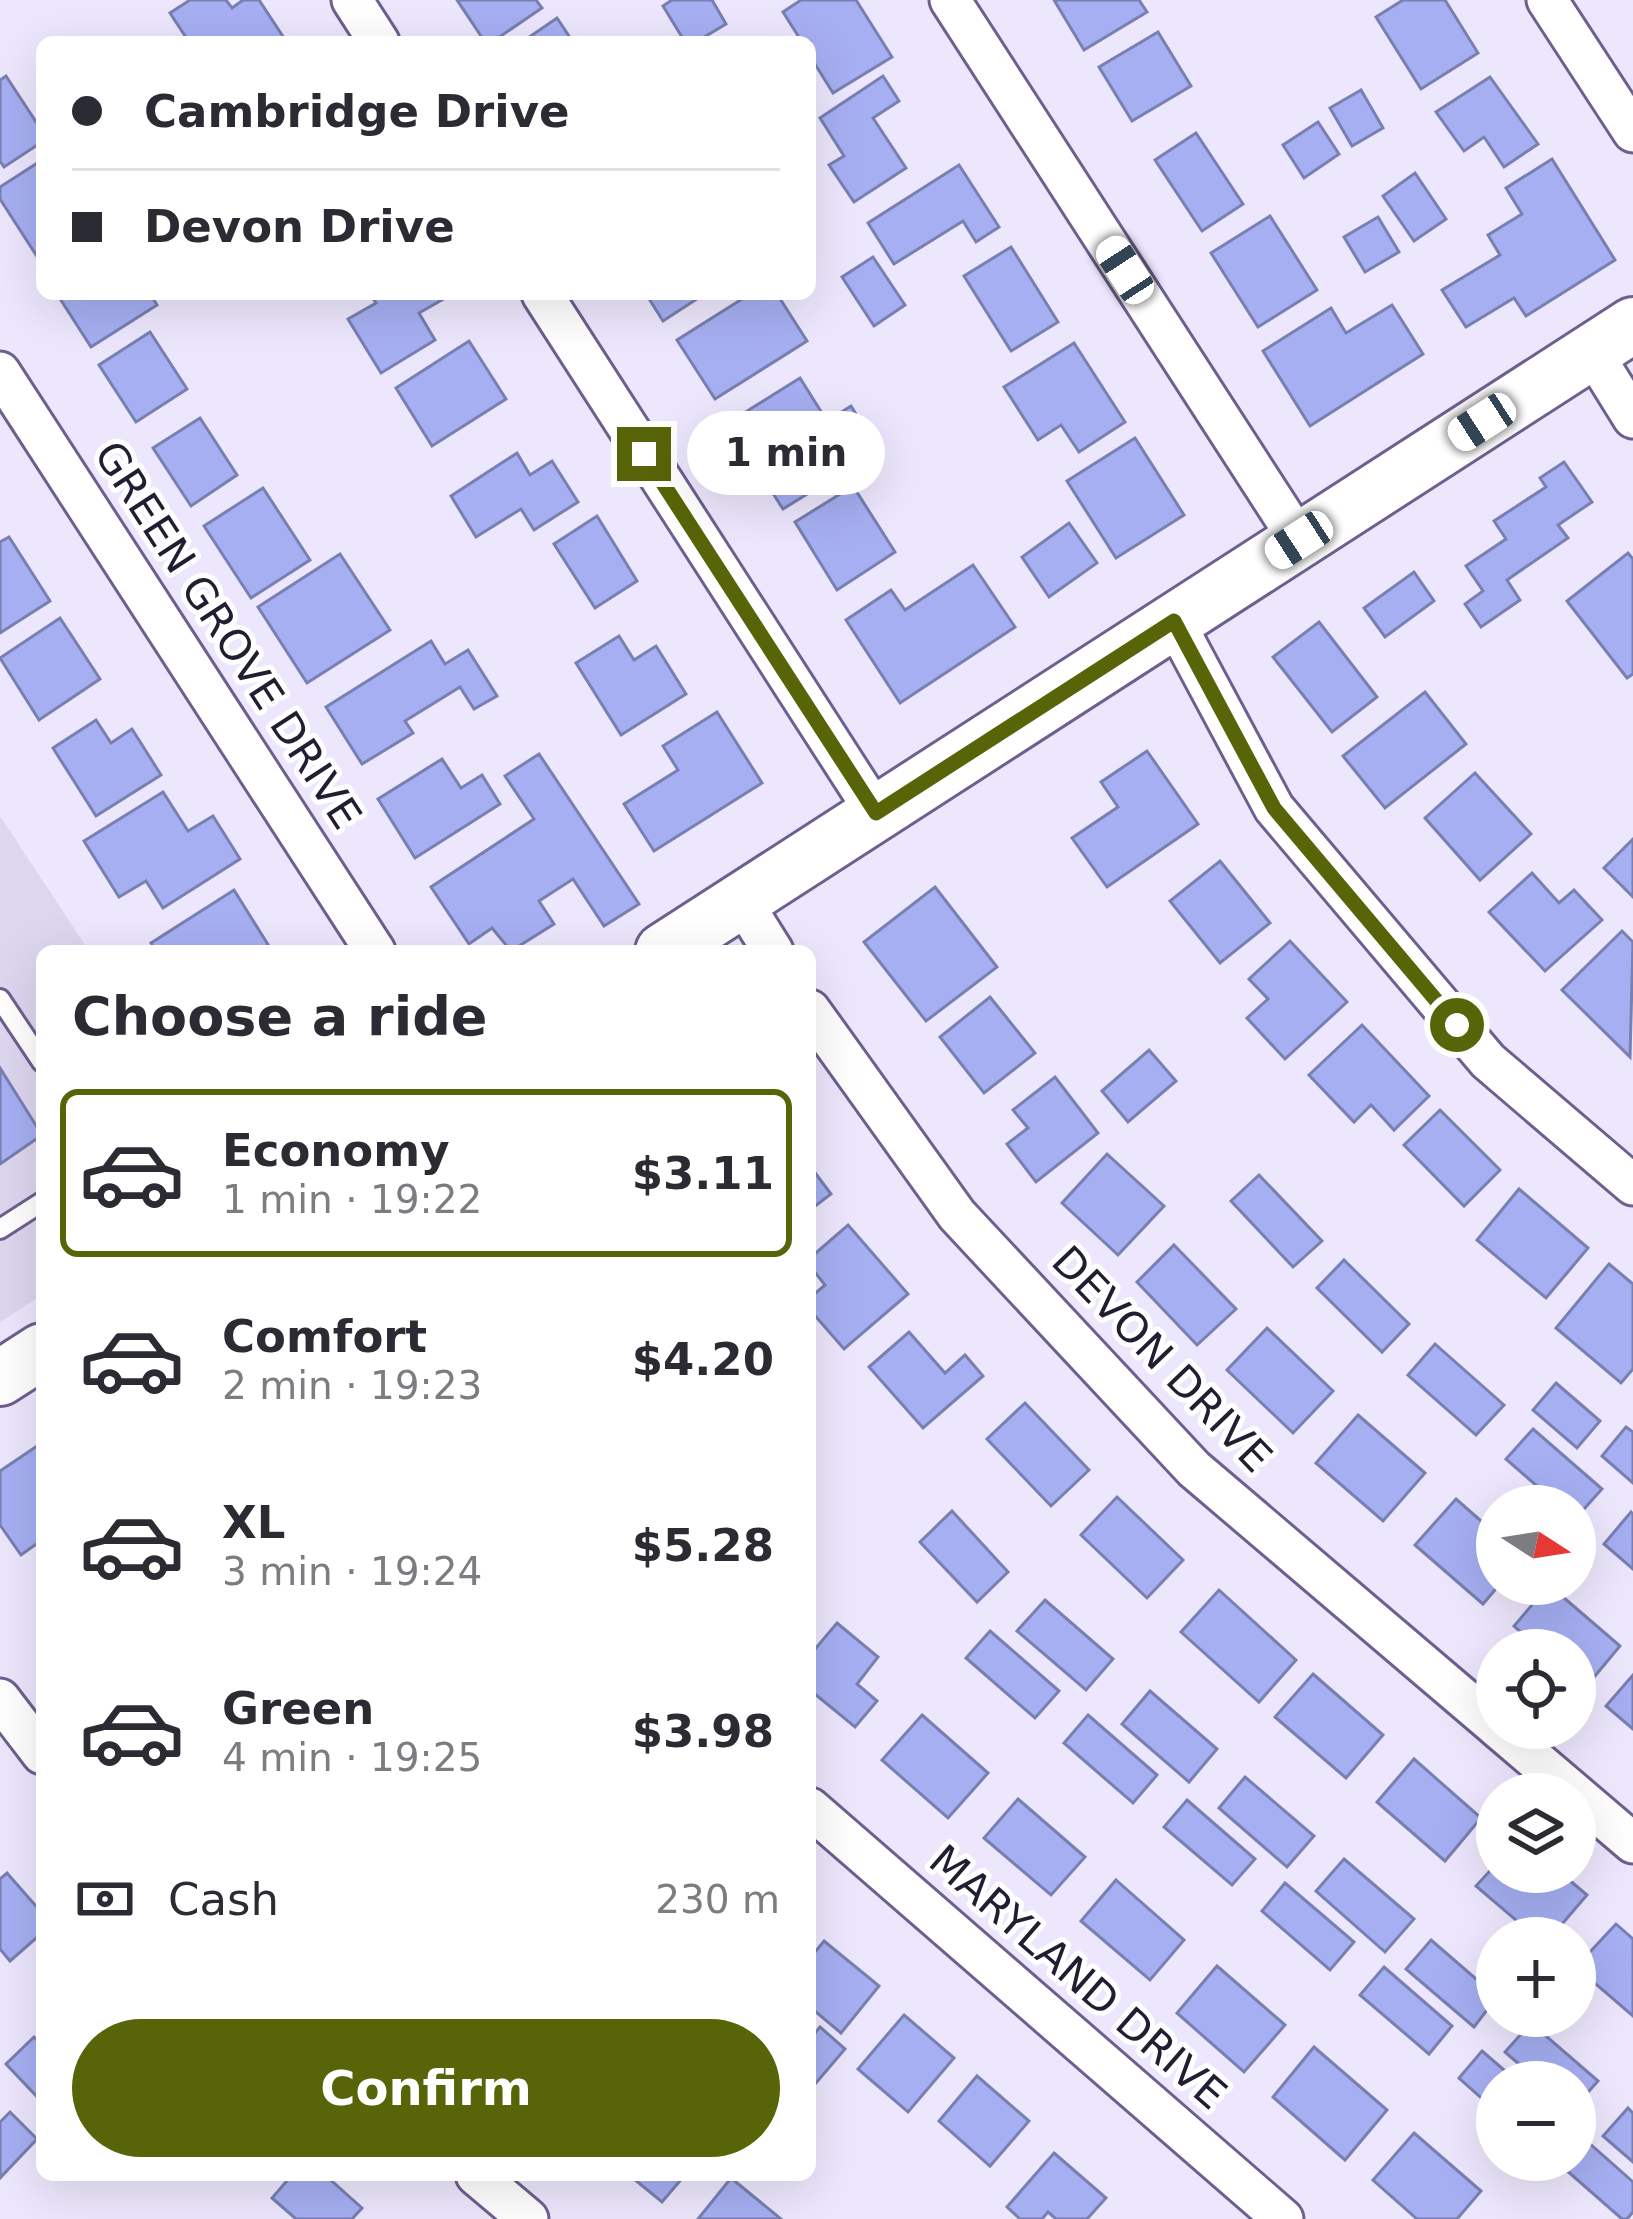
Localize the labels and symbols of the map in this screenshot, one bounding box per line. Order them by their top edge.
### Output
car [1090,230,1160,310]
car [1442,387,1522,457]
callout: 1 min [686,412,884,496]
route end [617,427,671,481]
street label: GREEN GROVE DRIVE [85,432,371,838]
car [1259,505,1339,575]
route start [1430,998,1484,1052]
street label: DEVON DRIVE [1042,1236,1282,1482]
north arrow [1476,1485,1596,1605]
street label: MARYLAND DRIVE [920,1835,1236,2119]

